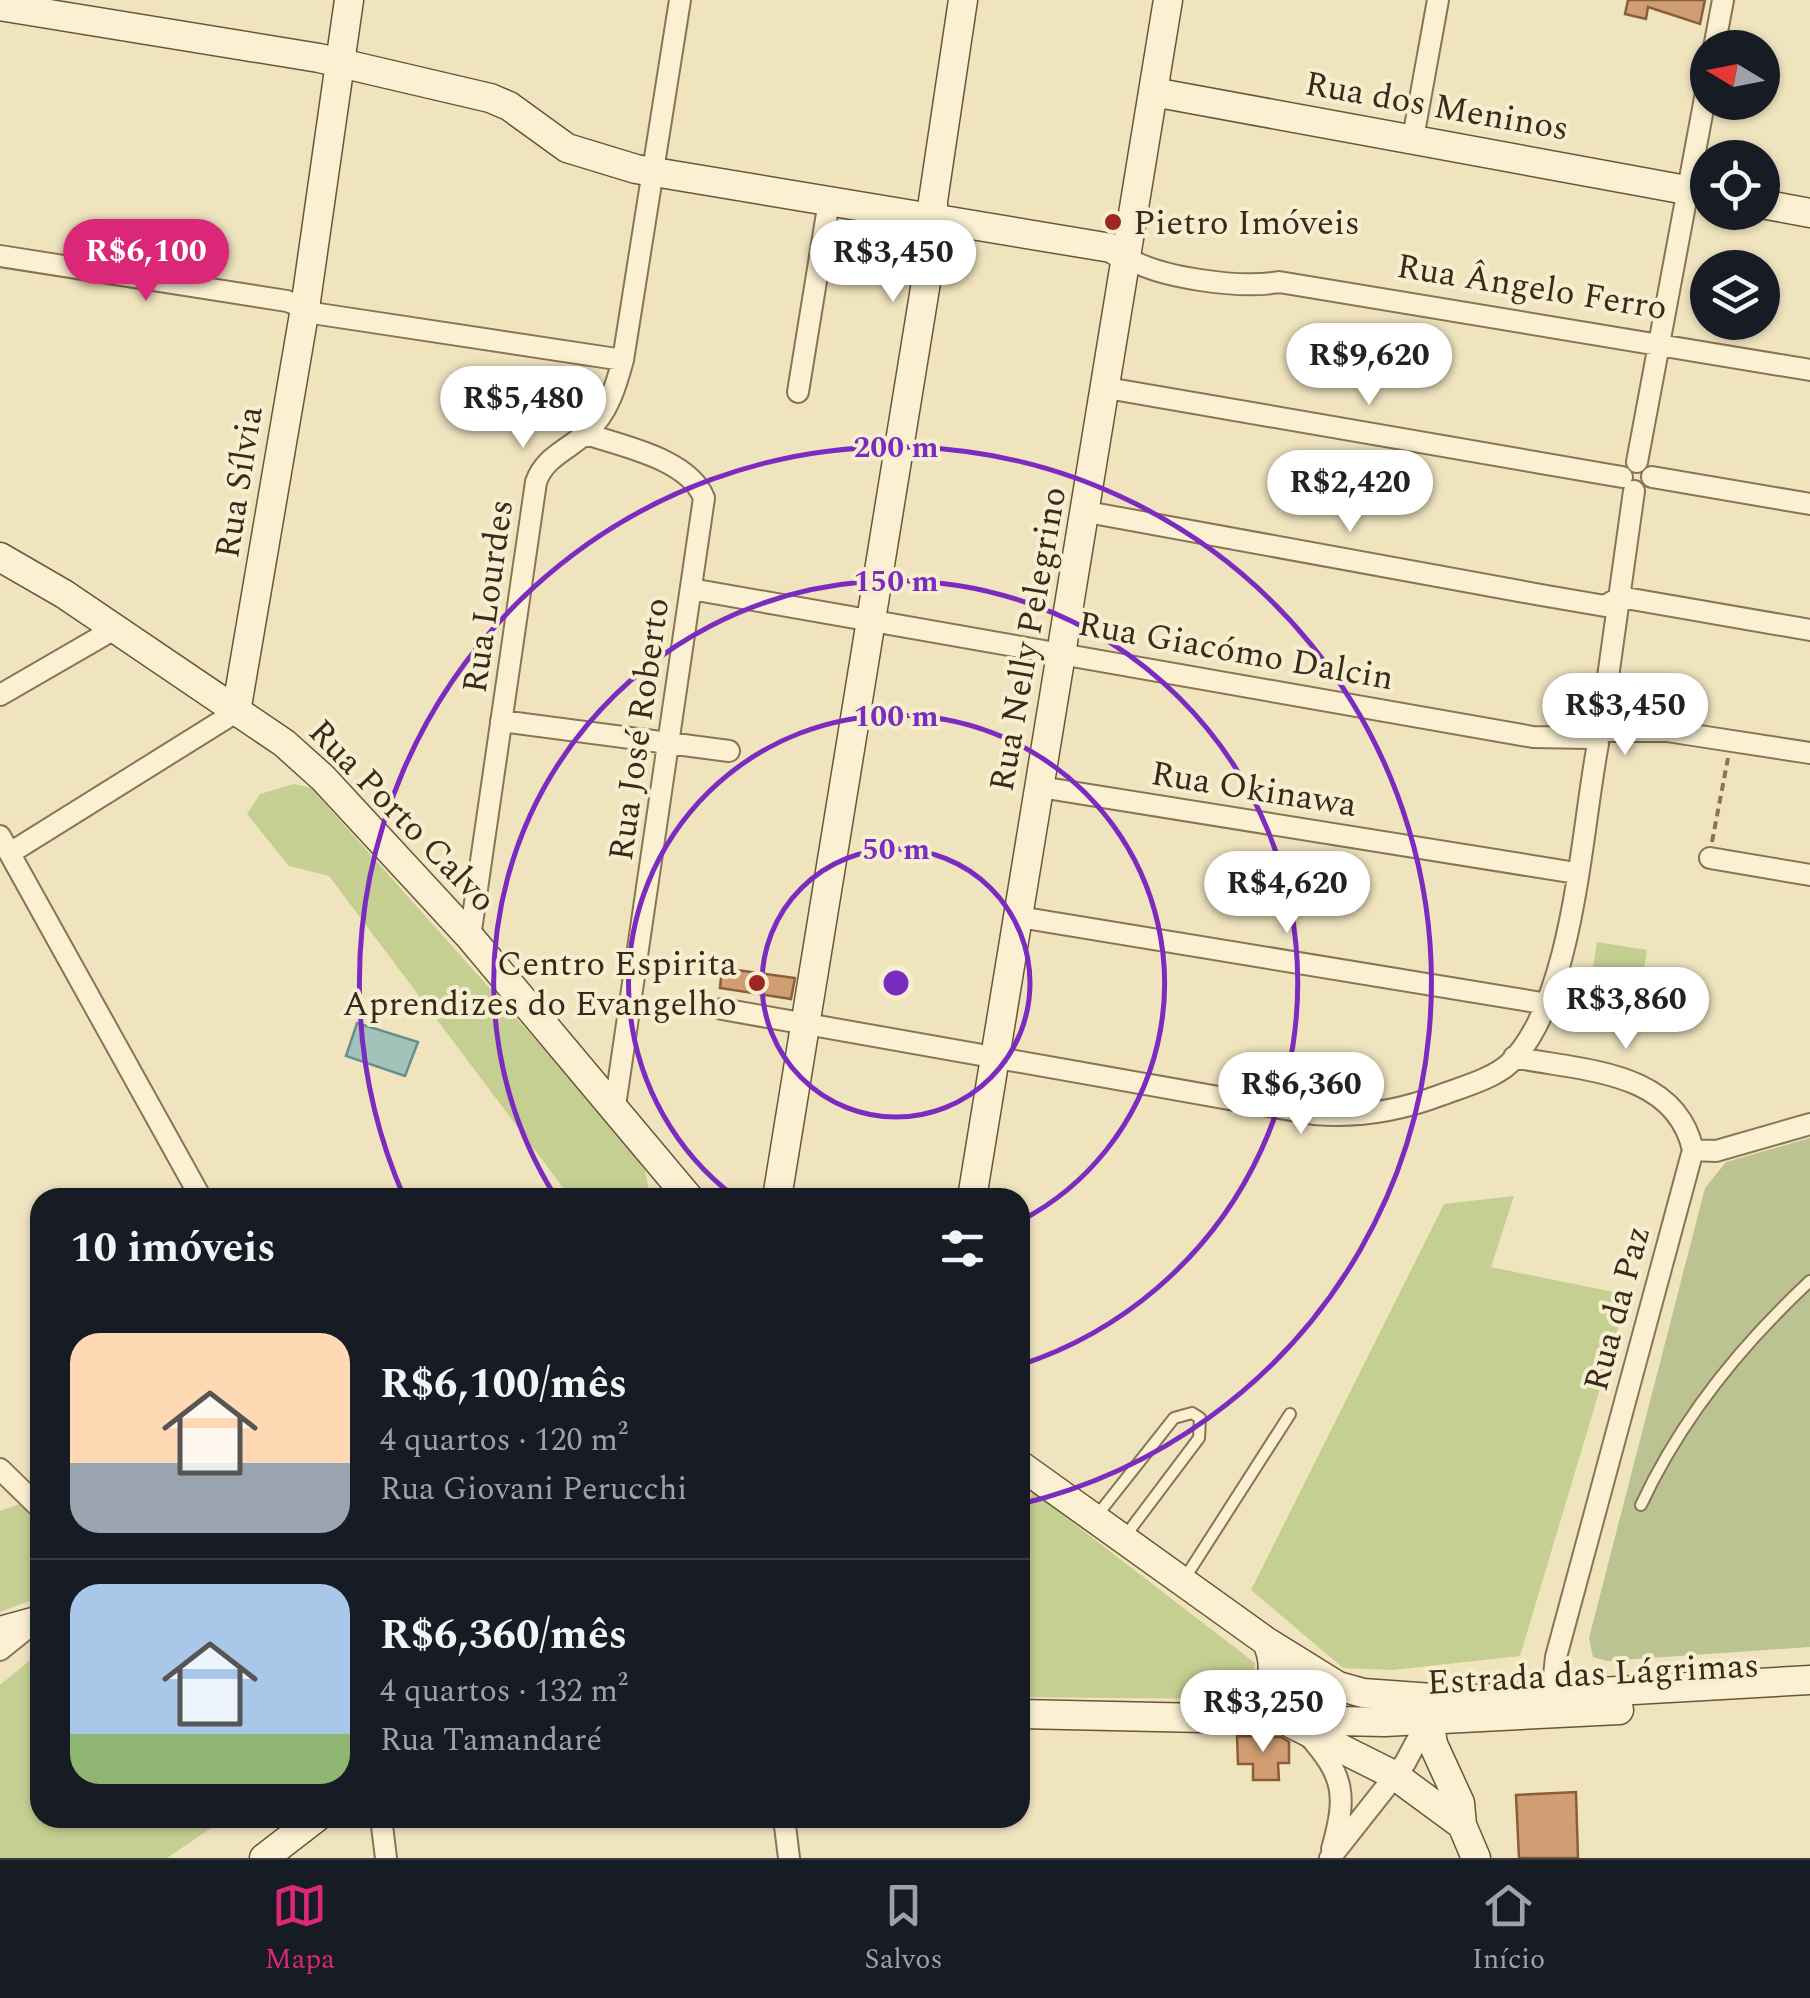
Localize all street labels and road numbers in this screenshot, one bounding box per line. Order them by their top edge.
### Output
street label: Rua dos Meninos [1301,57,1573,156]
street label: Rua Ângelo Ferro [1393,240,1671,335]
street label: Rua Sílvia [201,402,278,562]
street label: Rua Nelly Pelegrino [976,483,1081,796]
street label: Rua Lourdes [449,496,528,696]
street label: Rua José Roberto [595,594,684,864]
street label: Rua Giacómo Dalcin [1074,598,1398,705]
street label: Rua Porto Calvo [296,707,508,925]
street label: Rua Okinawa [1147,747,1360,832]
street label: Rua da Paz [1570,1220,1665,1397]
street label: Estrada das Lágrimas [1426,1639,1760,1710]

